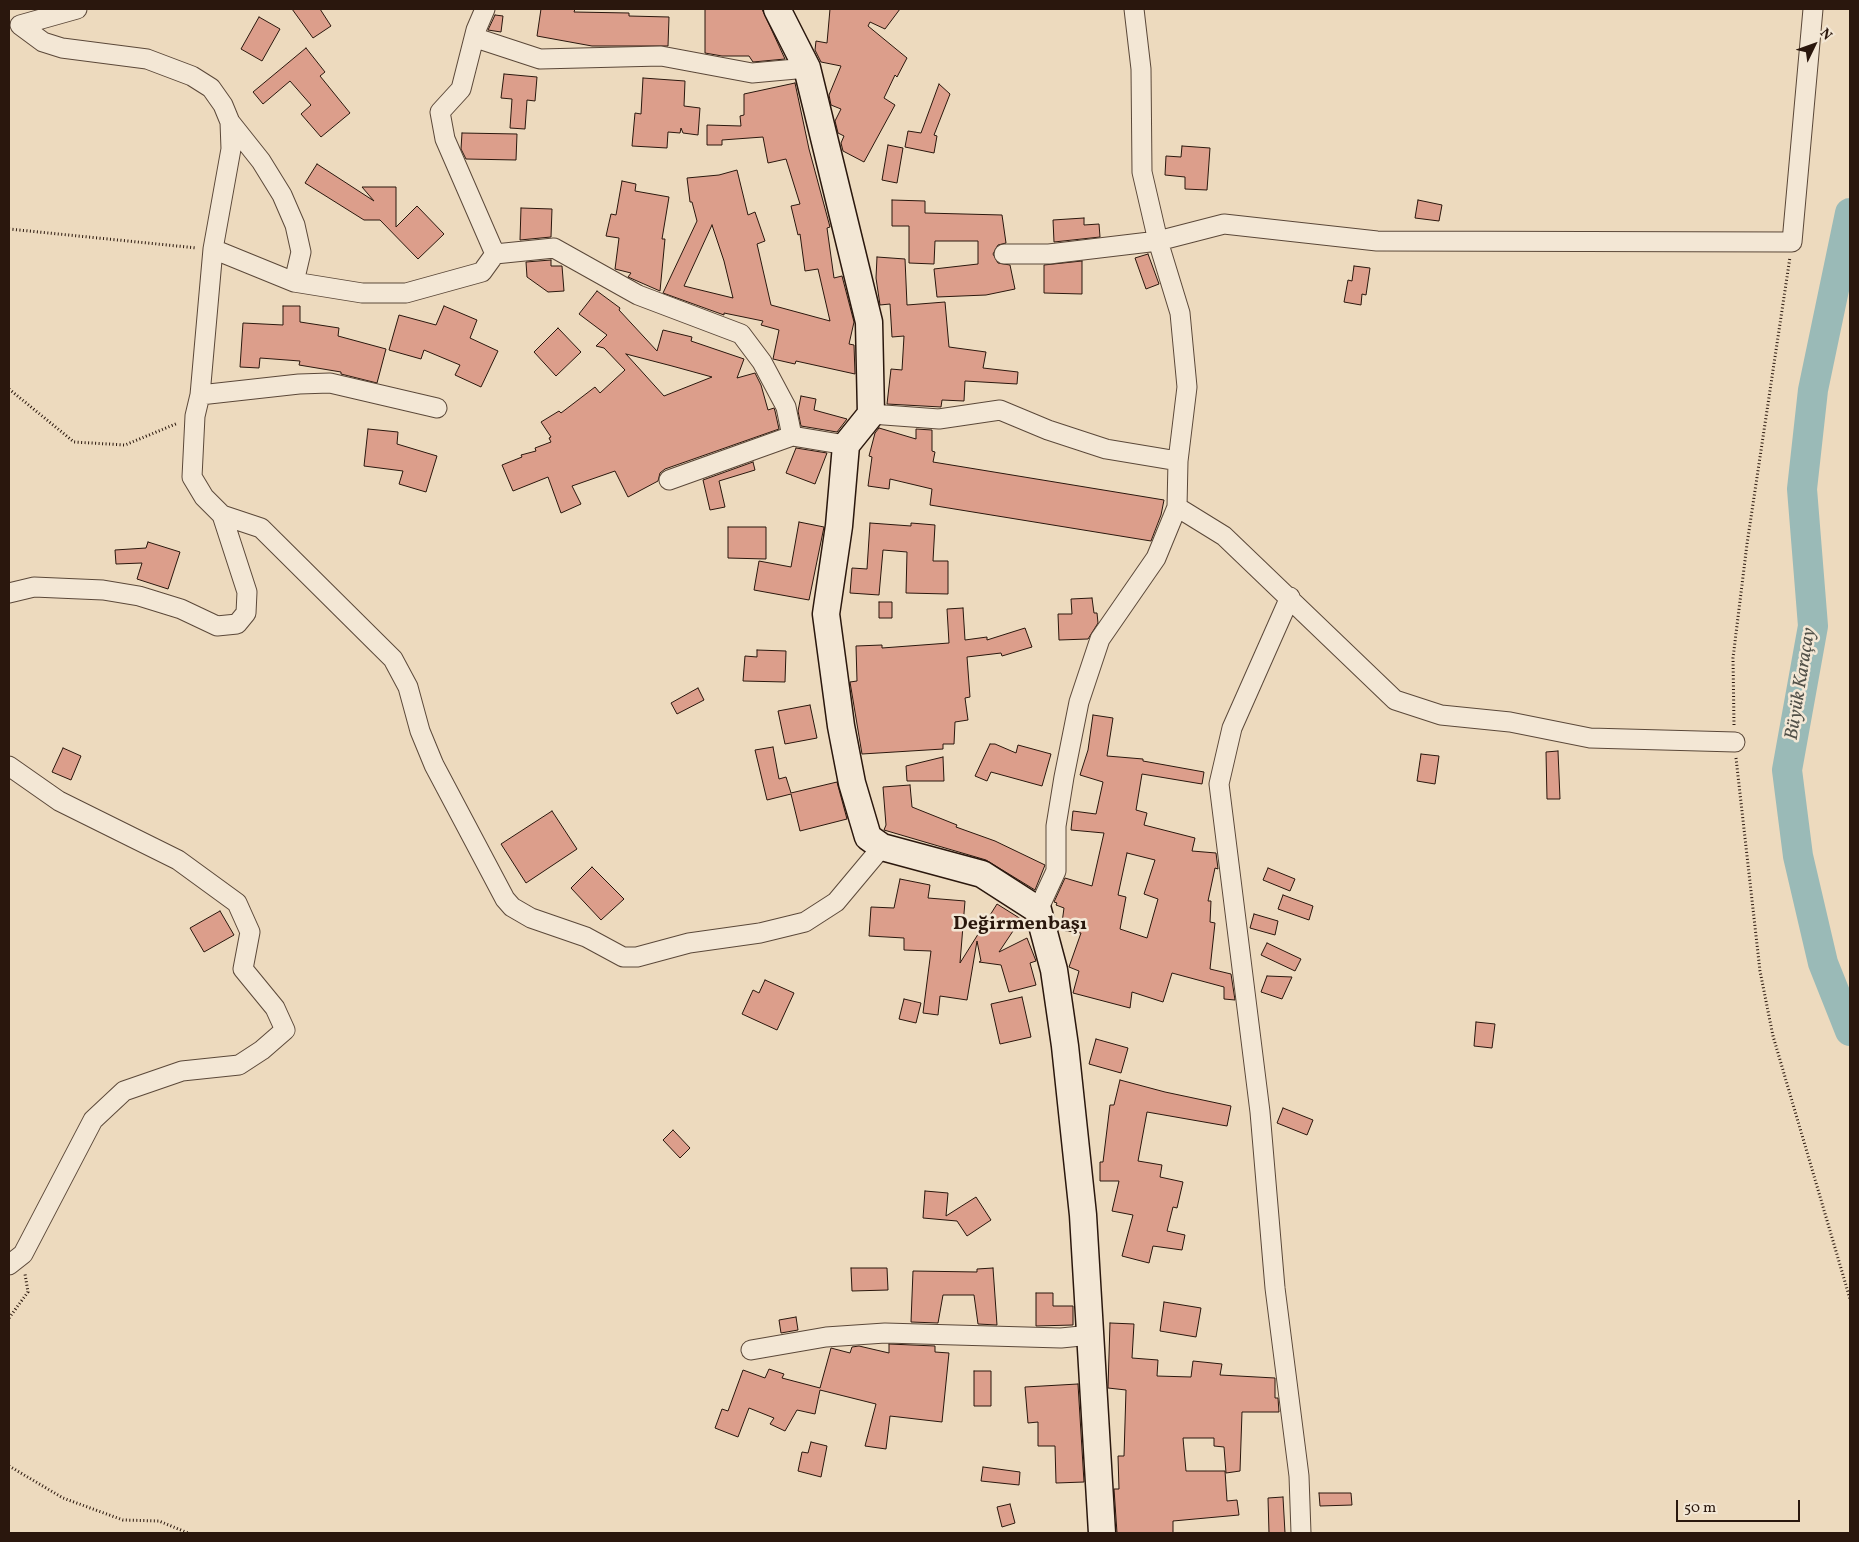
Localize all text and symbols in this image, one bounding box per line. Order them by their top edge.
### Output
north arrow [1789,20,1839,70]
text: N [1815,24,1836,45]
water label: Büyük Karaçay [1782,626,1822,742]
district label: Değirmenbaşı [953,913,1087,937]
scale bar [1679,1490,1803,1522]
text: 50 m [1684,1498,1716,1519]

